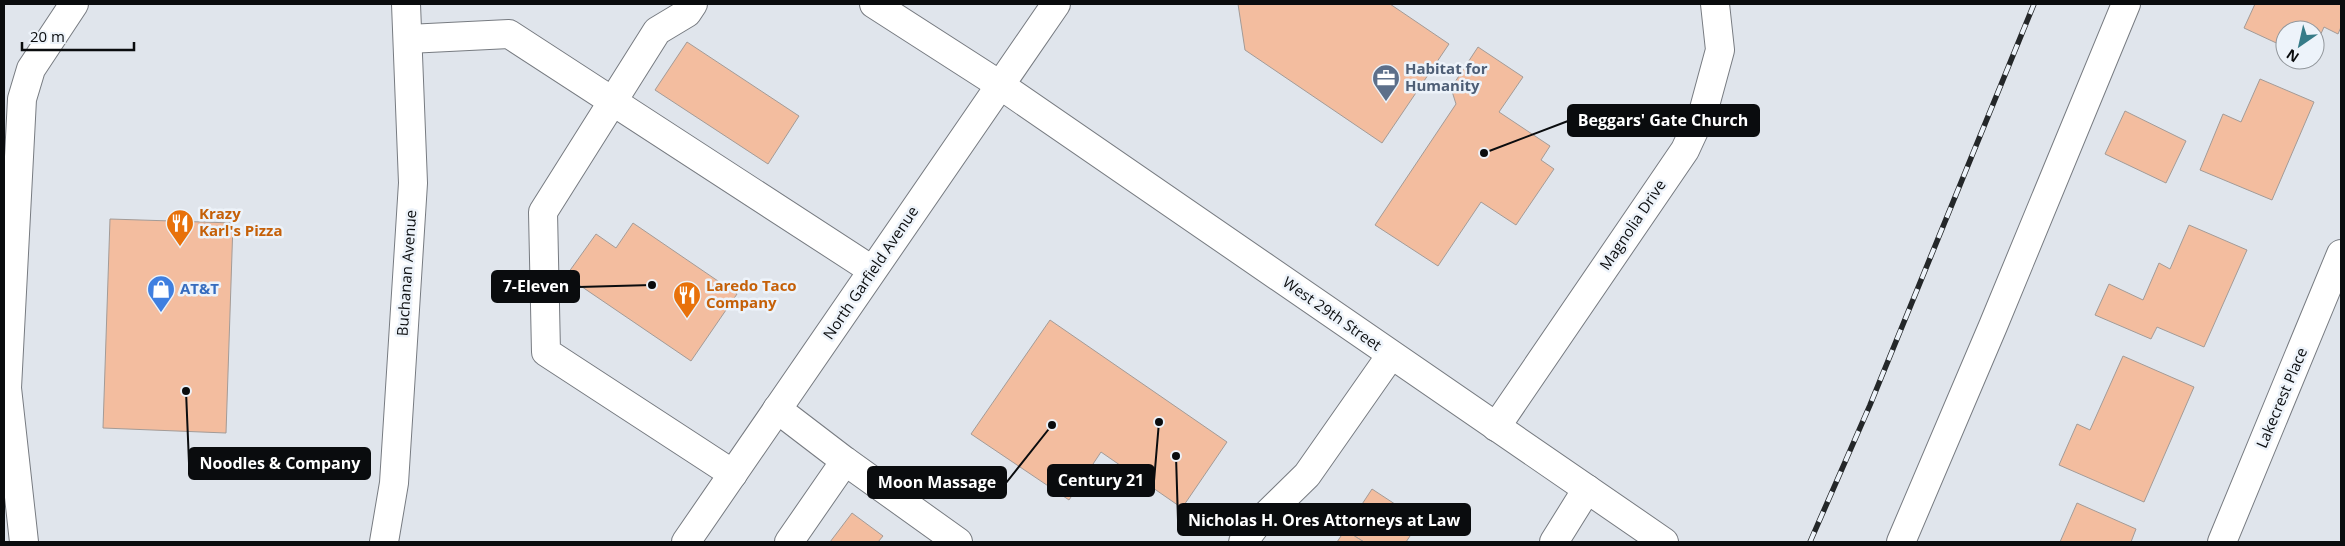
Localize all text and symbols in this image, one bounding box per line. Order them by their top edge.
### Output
scale bar [22,20,135,52]
north arrow [2275,20,2325,70]
text: 20 m [30,26,65,46]
text: N [2282,45,2302,67]
place label: Habitat for Humanity [1405,58,1488,95]
office icon: Habitat for Humanity [1371,63,1401,102]
callout: Beggars' Gate Church [1568,105,1759,136]
text: Beggars' Gate Church [1578,109,1748,131]
street label: Magnolia Drive [1595,175,1670,273]
street label: North Garfield Avenue [818,202,922,343]
place label: Krazy Karl's Pizza [199,203,282,240]
restaurant icon: Krazy Karl's Pizza [165,208,195,247]
street label: Buchanan Avenue [392,209,420,337]
callout: 7-Eleven [492,271,579,302]
street label: West 29th Street [1279,272,1386,355]
shop icon: AT&T [146,274,176,313]
text: 7-Eleven [503,275,569,297]
place label: Laredo Taco Company [706,275,797,312]
place label: AT&T [180,278,219,298]
restaurant icon: Laredo Taco Company [672,280,702,319]
street label: Lakecrest Place [2251,344,2311,451]
callout: Noodles & Company [189,448,370,479]
text: Noodles & Company [200,452,361,474]
callout: Century 21 [1048,465,1154,496]
callout: Moon Massage [868,467,1006,498]
text: Century 21 [1058,469,1144,491]
text: Moon Massage [878,471,996,493]
callout: Nicholas H. Ores Attorneys at Law [1178,504,1470,535]
text: Nicholas H. Ores Attorneys at Law [1188,509,1460,531]

